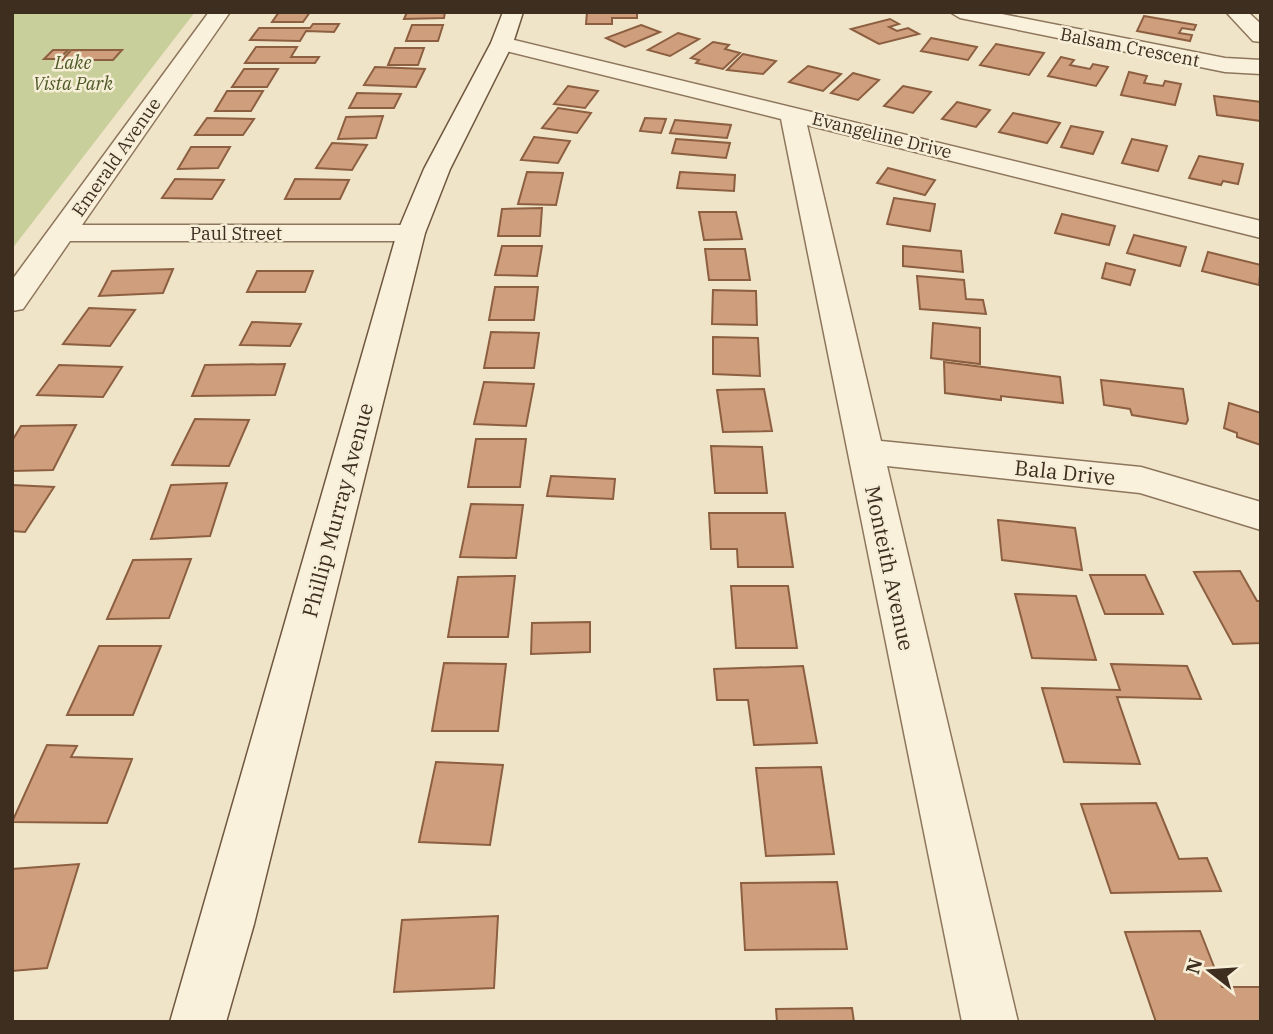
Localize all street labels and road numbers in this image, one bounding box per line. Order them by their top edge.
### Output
street label: Balsam Crescent [1058,22,1202,72]
street label: Emerald Avenue [66,93,166,221]
street label: Evangeline Drive [810,107,954,163]
street label: Paul Street [190,222,282,245]
street label: Phillip Murray Avenue [295,400,379,620]
street label: Bala Drive [1013,453,1117,491]
street label: Monteith Avenue [859,483,921,653]

